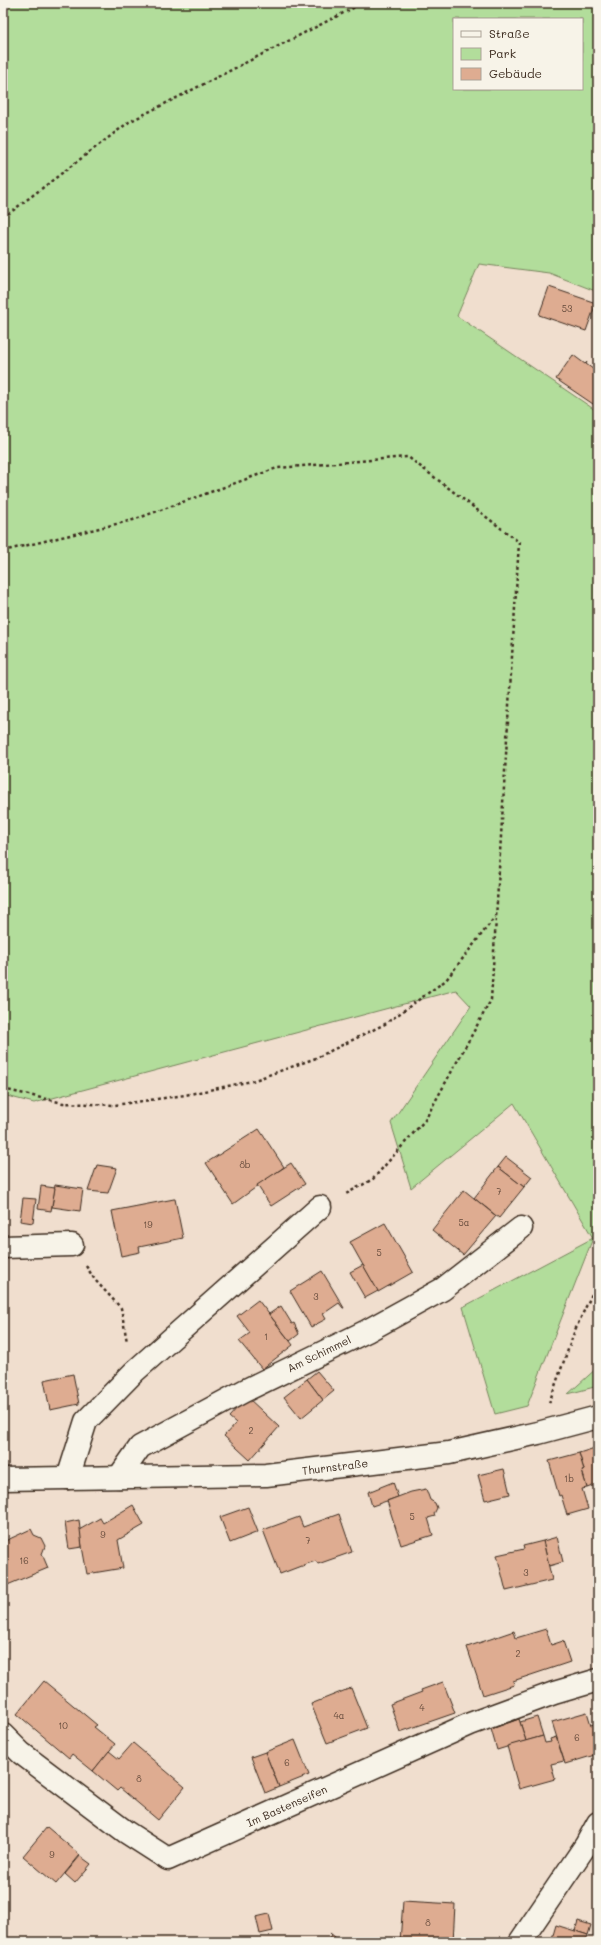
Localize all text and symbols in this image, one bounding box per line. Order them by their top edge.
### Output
legend [453,18,583,90]
text: Straße [489,25,530,41]
text: Park [489,45,516,61]
text: Gebäude [489,65,542,81]
house number: 53 [562,303,572,314]
house number: 8b [239,1159,251,1170]
house number: 7 [496,1186,502,1197]
house number: 5a [459,1217,470,1228]
house number: 19 [143,1219,153,1230]
house number: 5 [376,1247,382,1258]
house number: 3 [313,1291,319,1302]
house number: 1 [264,1331,268,1342]
street label: Am Schimmel [284,1332,353,1375]
house number: 2 [248,1425,254,1436]
street label: Thurnstraße [301,1455,369,1478]
house number: 1b [564,1473,574,1484]
house number: 5 [409,1511,415,1522]
house number: 9 [100,1529,106,1540]
house number: 7 [305,1535,311,1546]
house number: 16 [19,1555,29,1566]
house number: 3 [523,1567,529,1578]
house number: 2 [515,1648,521,1659]
house number: 4 [419,1702,425,1713]
house number: 4a [334,1710,345,1721]
house number: 10 [58,1720,68,1731]
house number: 6 [574,1732,580,1743]
house number: 6 [284,1757,290,1768]
house number: 8 [136,1773,142,1784]
street label: Im Bastenseifen [244,1781,329,1830]
house number: 9 [49,1849,55,1860]
house number: 8 [425,1917,431,1928]

